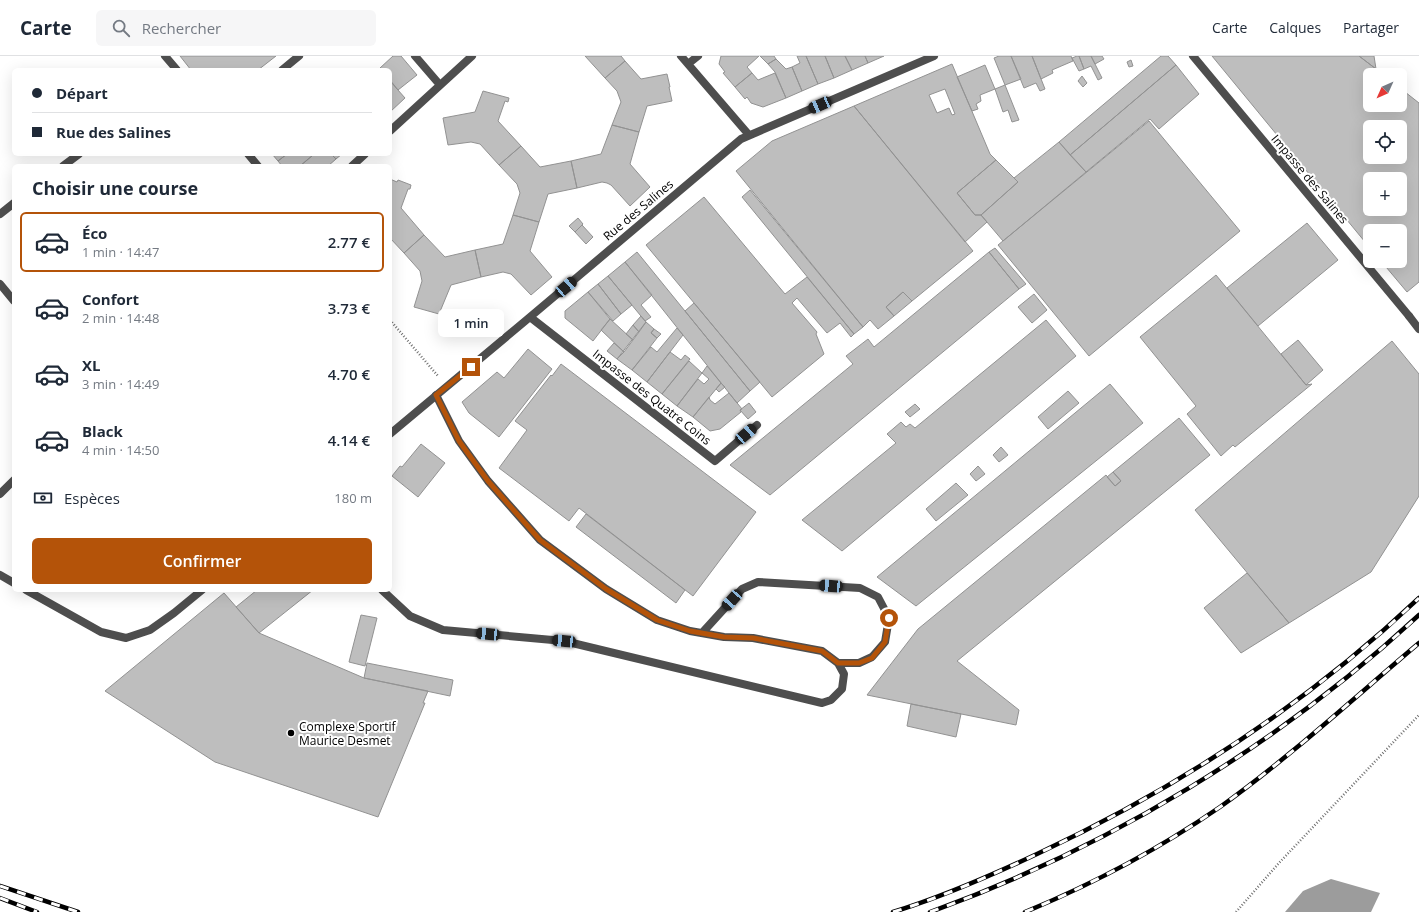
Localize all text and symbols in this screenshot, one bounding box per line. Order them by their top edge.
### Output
search box [96,10,376,46]
text: Carte [20,15,72,41]
icon: search [110,17,132,39]
text: Rechercher [142,18,221,38]
text: Carte [1212,18,1247,37]
text: Calques [1269,18,1321,37]
text: Partager [1343,18,1399,37]
north arrow [1363,68,1407,112]
map controls [1363,68,1407,268]
text: Départ [56,83,108,103]
car [807,95,833,115]
button: locate [1363,120,1407,164]
text: Rue des Salines [56,122,171,142]
street label: Impasse des Salines [1268,131,1353,227]
button: + [1363,172,1407,216]
street label: Rue des Salines [599,175,677,244]
text: Choisir une course [32,176,198,200]
text: Éco [82,223,107,243]
icon: car [34,224,70,260]
button: − [1363,224,1407,268]
text: 2.77 € [328,232,370,252]
text: 1 min · 14:47 [82,243,159,261]
car [553,275,579,299]
text: Confort [82,289,139,309]
icon: car [34,290,70,326]
text: 3.73 € [328,298,370,318]
text: 2 min · 14:48 [82,309,159,327]
callout: 1 min [438,309,504,337]
text: 1 min [453,314,489,332]
street label: Impasse des Quatre Coins [589,345,715,449]
text: XL [82,355,100,375]
icon: car [34,356,70,392]
route end [462,358,480,376]
text: 4.70 € [328,364,370,384]
text: 3 min · 14:49 [82,375,159,393]
text: Black [82,421,123,441]
icon: car [34,422,70,458]
car [733,422,759,446]
text: 4.14 € [328,430,370,450]
text: 4 min · 14:50 [82,441,159,459]
icon: cash [32,487,54,509]
text: Espèces [64,488,120,508]
text: 180 m [334,489,372,507]
button: Confirmer [32,538,372,584]
car [819,579,843,593]
car [720,587,744,613]
route start [880,609,898,627]
car [476,627,500,641]
car [552,634,576,648]
place label: Complexe Sportif Maurice Desmet [299,718,396,749]
marker: Complexe Sportif Maurice Desmet [286,728,296,738]

